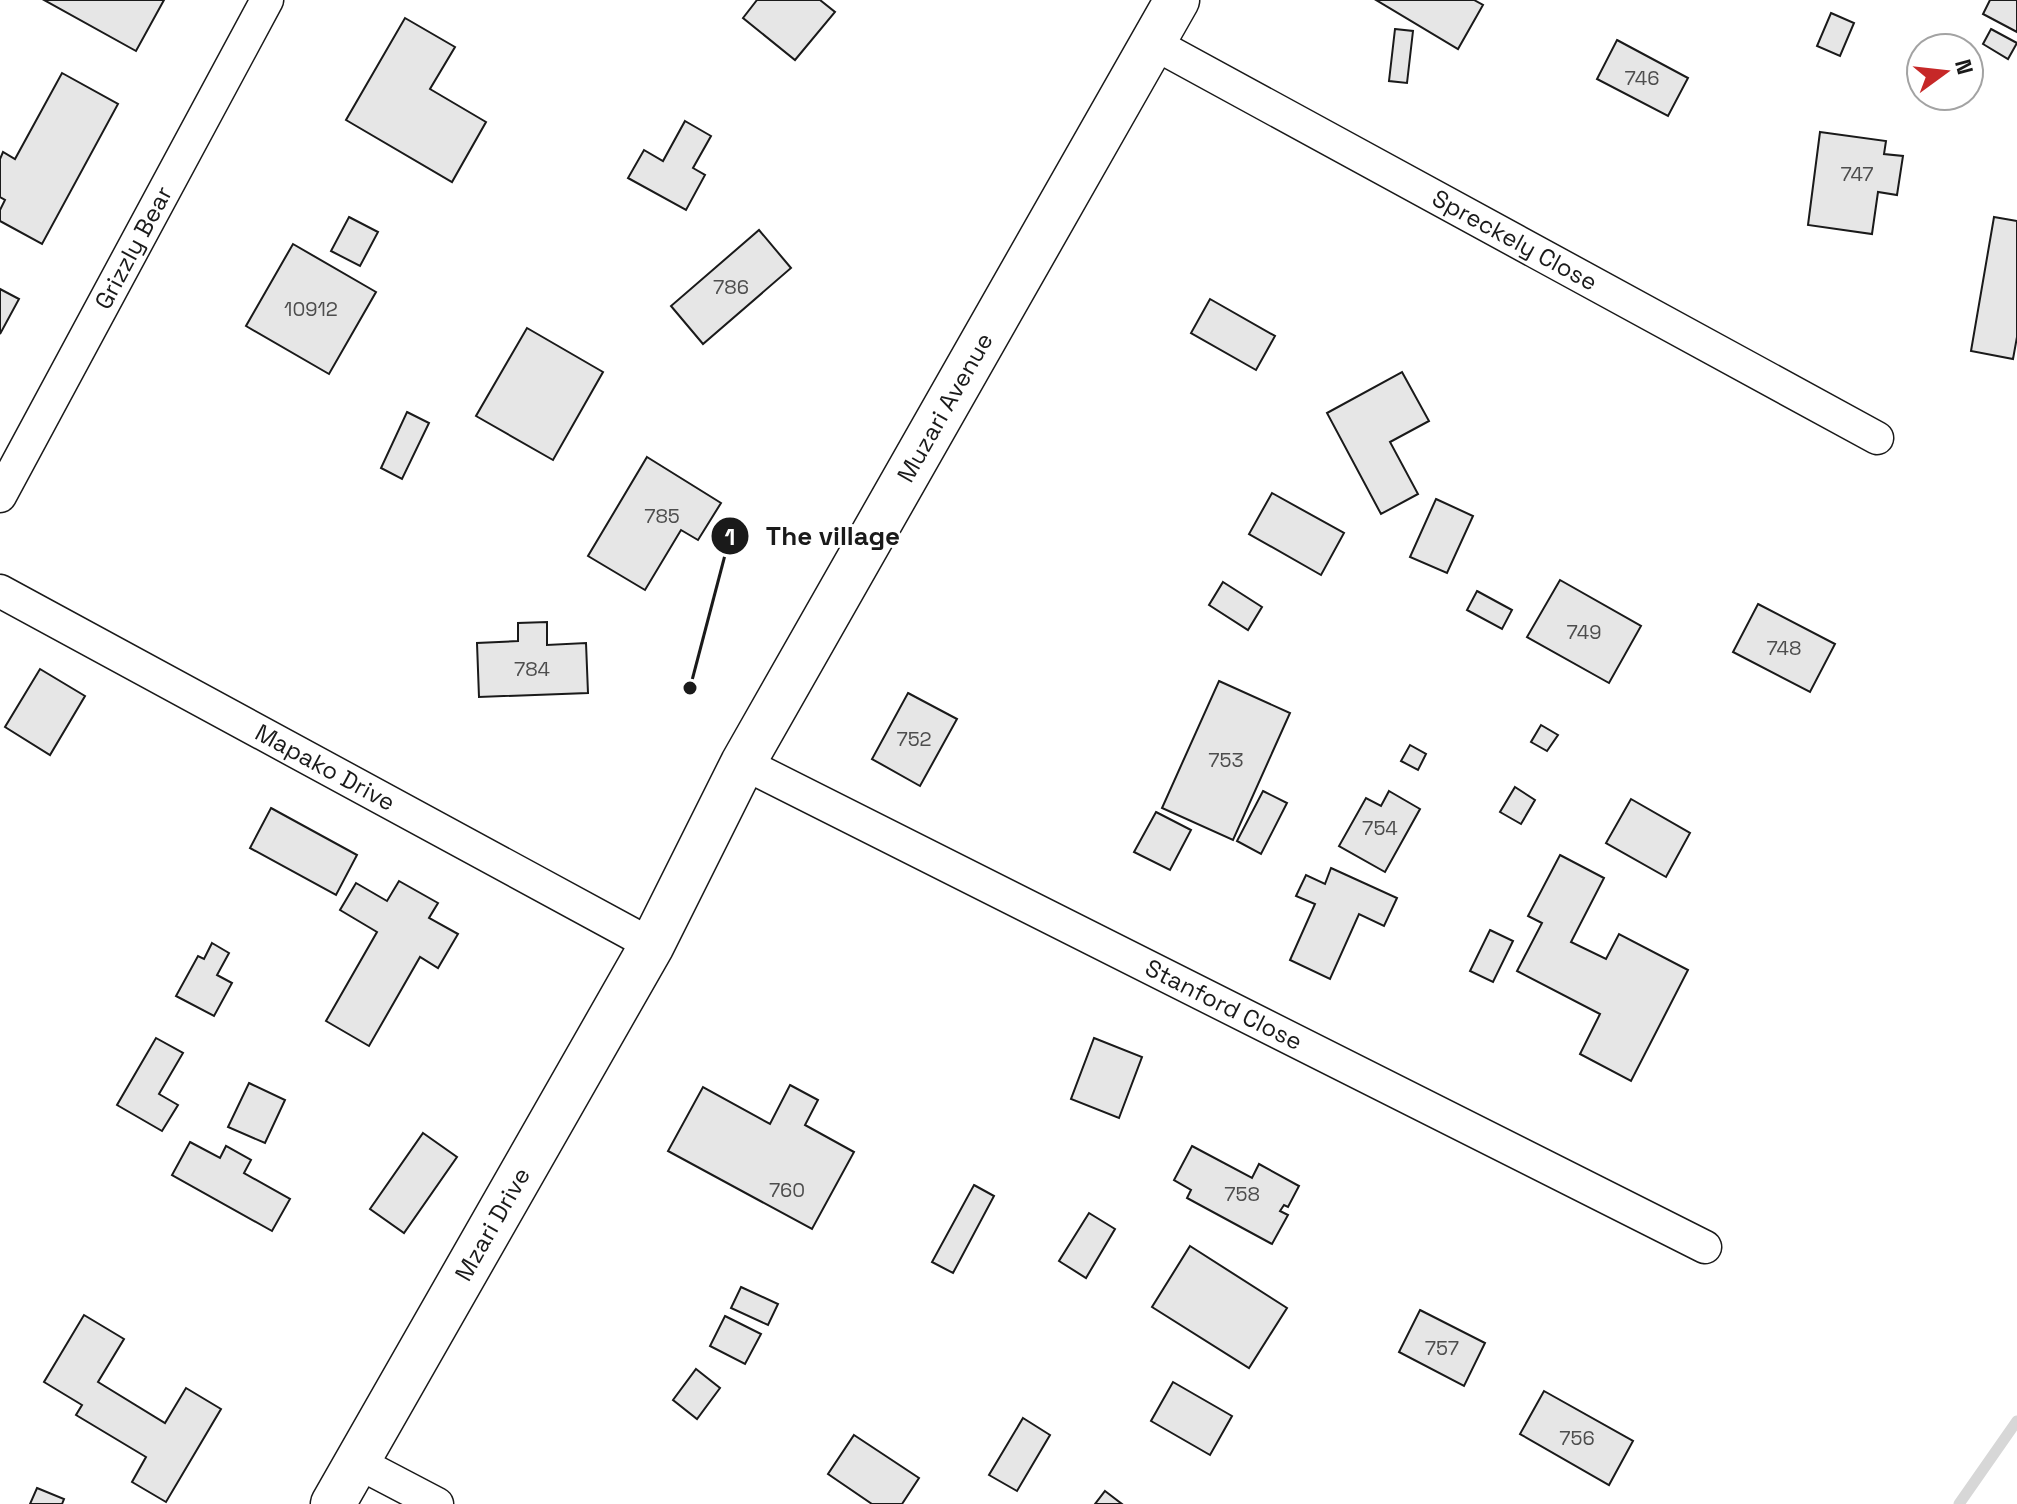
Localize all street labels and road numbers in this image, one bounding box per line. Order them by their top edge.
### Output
street label: Grizzly Bear [87,180,179,314]
street label: Spreckely Close [1427,182,1603,297]
street label: Muzari Avenue [890,327,1000,488]
street label: Mapako Drive [250,717,401,818]
street label: Stanford Close [1140,952,1308,1057]
street label: Mzari Drive [448,1162,537,1286]

